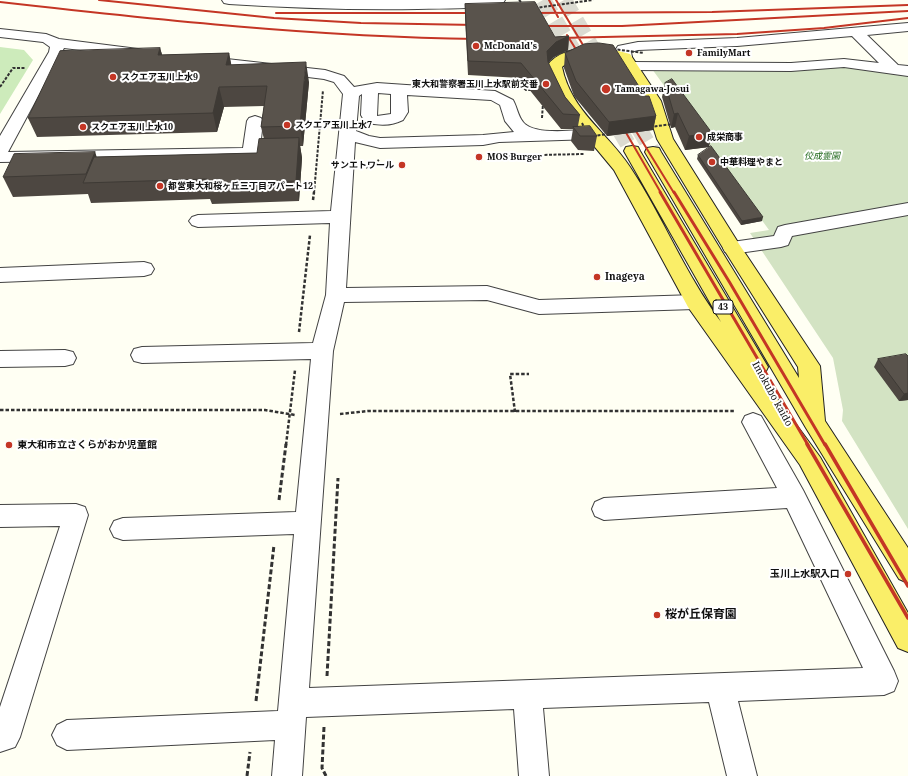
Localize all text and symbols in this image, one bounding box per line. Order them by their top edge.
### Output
marker: McDonald's [471,41,481,51]
place label: McDonald's [484,41,537,51]
marker: FamilyMart [684,48,694,58]
place label: FamilyMart [697,48,750,58]
marker: スクエア玉川上水9 [108,72,118,82]
place label: スクエア玉川上水9 [121,72,198,82]
place label: 東大和警察署玉川上水駅前交番 [412,79,538,89]
marker: 東大和警察署玉川上水駅前交番 [541,79,551,89]
marker: Tamagawa-Josui [600,83,612,95]
place label: Tamagawa-Josui [615,84,689,94]
marker: スクエア玉川上水7 [282,120,292,130]
place label: スクエア玉川上水7 [295,120,372,130]
marker: スクエア玉川上水10 [78,122,88,132]
place label: スクエア玉川上水10 [91,122,173,132]
marker: 成栄商事 [694,132,704,142]
place label: 成栄商事 [707,132,743,142]
park label: 佼成霊園 [804,151,840,161]
marker: MOS Burger [474,152,484,162]
place label: MOS Burger [487,152,542,162]
marker: 中華料理やまと [707,157,717,167]
place label: 中華料理やまと [720,157,783,167]
place label: サンエトワール [331,160,394,170]
marker: サンエトワール [397,160,407,170]
marker: 都営東大和桜ヶ丘三丁目アパート12 [155,181,165,191]
place label: 都営東大和桜ヶ丘三丁目アパート12 [168,181,313,191]
place label: Inageya [605,271,645,283]
marker: Inageya [592,272,602,282]
road number: 43 [713,300,733,314]
street label: Imokubo kaido [749,360,795,428]
place label: 東大和市立さくらがおか児童館 [17,439,157,451]
marker: 東大和市立さくらがおか児童館 [4,440,14,450]
place label: 玉川上水駅入口 [770,568,840,580]
marker: 玉川上水駅入口 [843,569,853,579]
place label: 桜が丘保育園 [665,608,737,622]
marker: 桜が丘保育園 [652,610,662,620]

